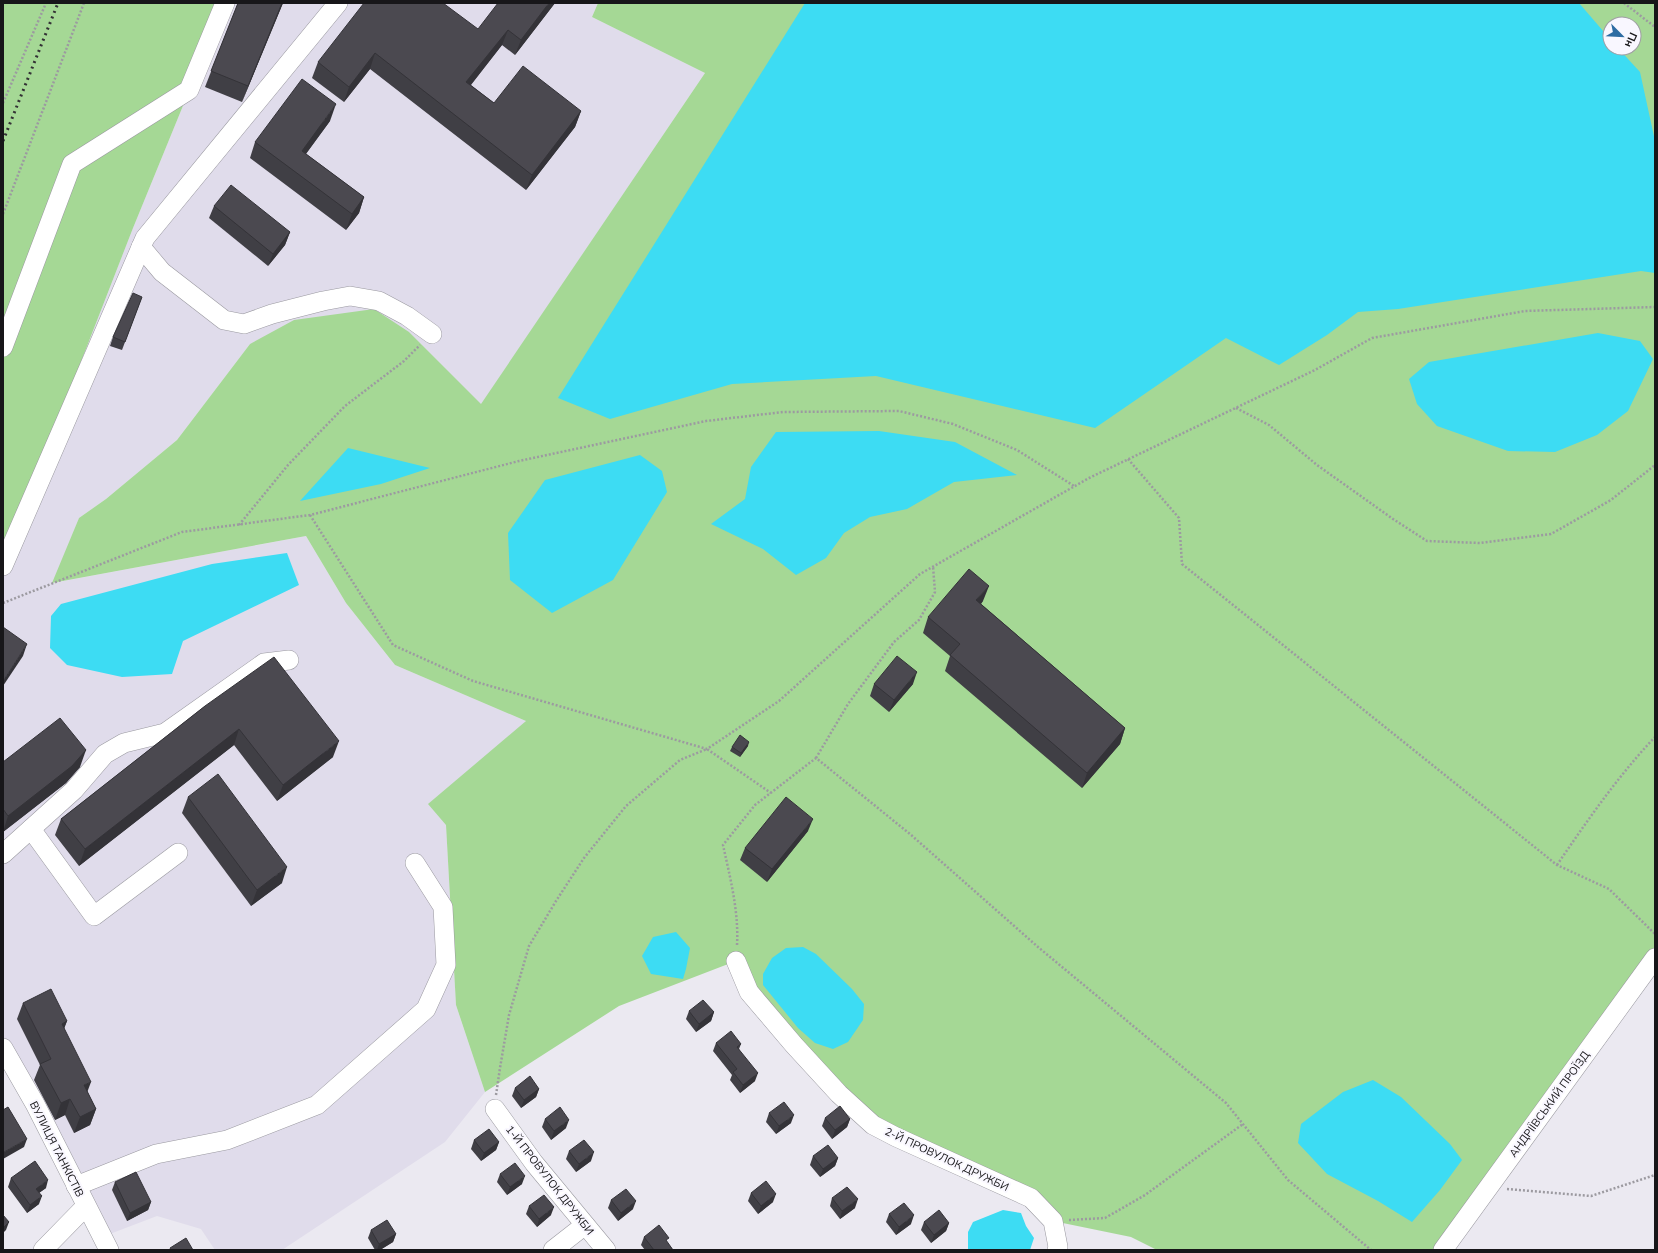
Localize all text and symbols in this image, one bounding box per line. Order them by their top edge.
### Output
north arrow [1602,16,1642,56]
text: Пн [1621,30,1641,50]
street label: АНДРІЇВСЬКИЙ ПРОЇЗД [1506,1048,1593,1160]
street label: ВУЛИЦЯ ТАНКІСТІВ [26,1099,87,1200]
street label: 1-Й ПРОВУЛОК ДРУЖБИ [502,1122,597,1238]
street label: 2-Й ПРОВУЛОК ДРУЖБИ [882,1124,1011,1195]

